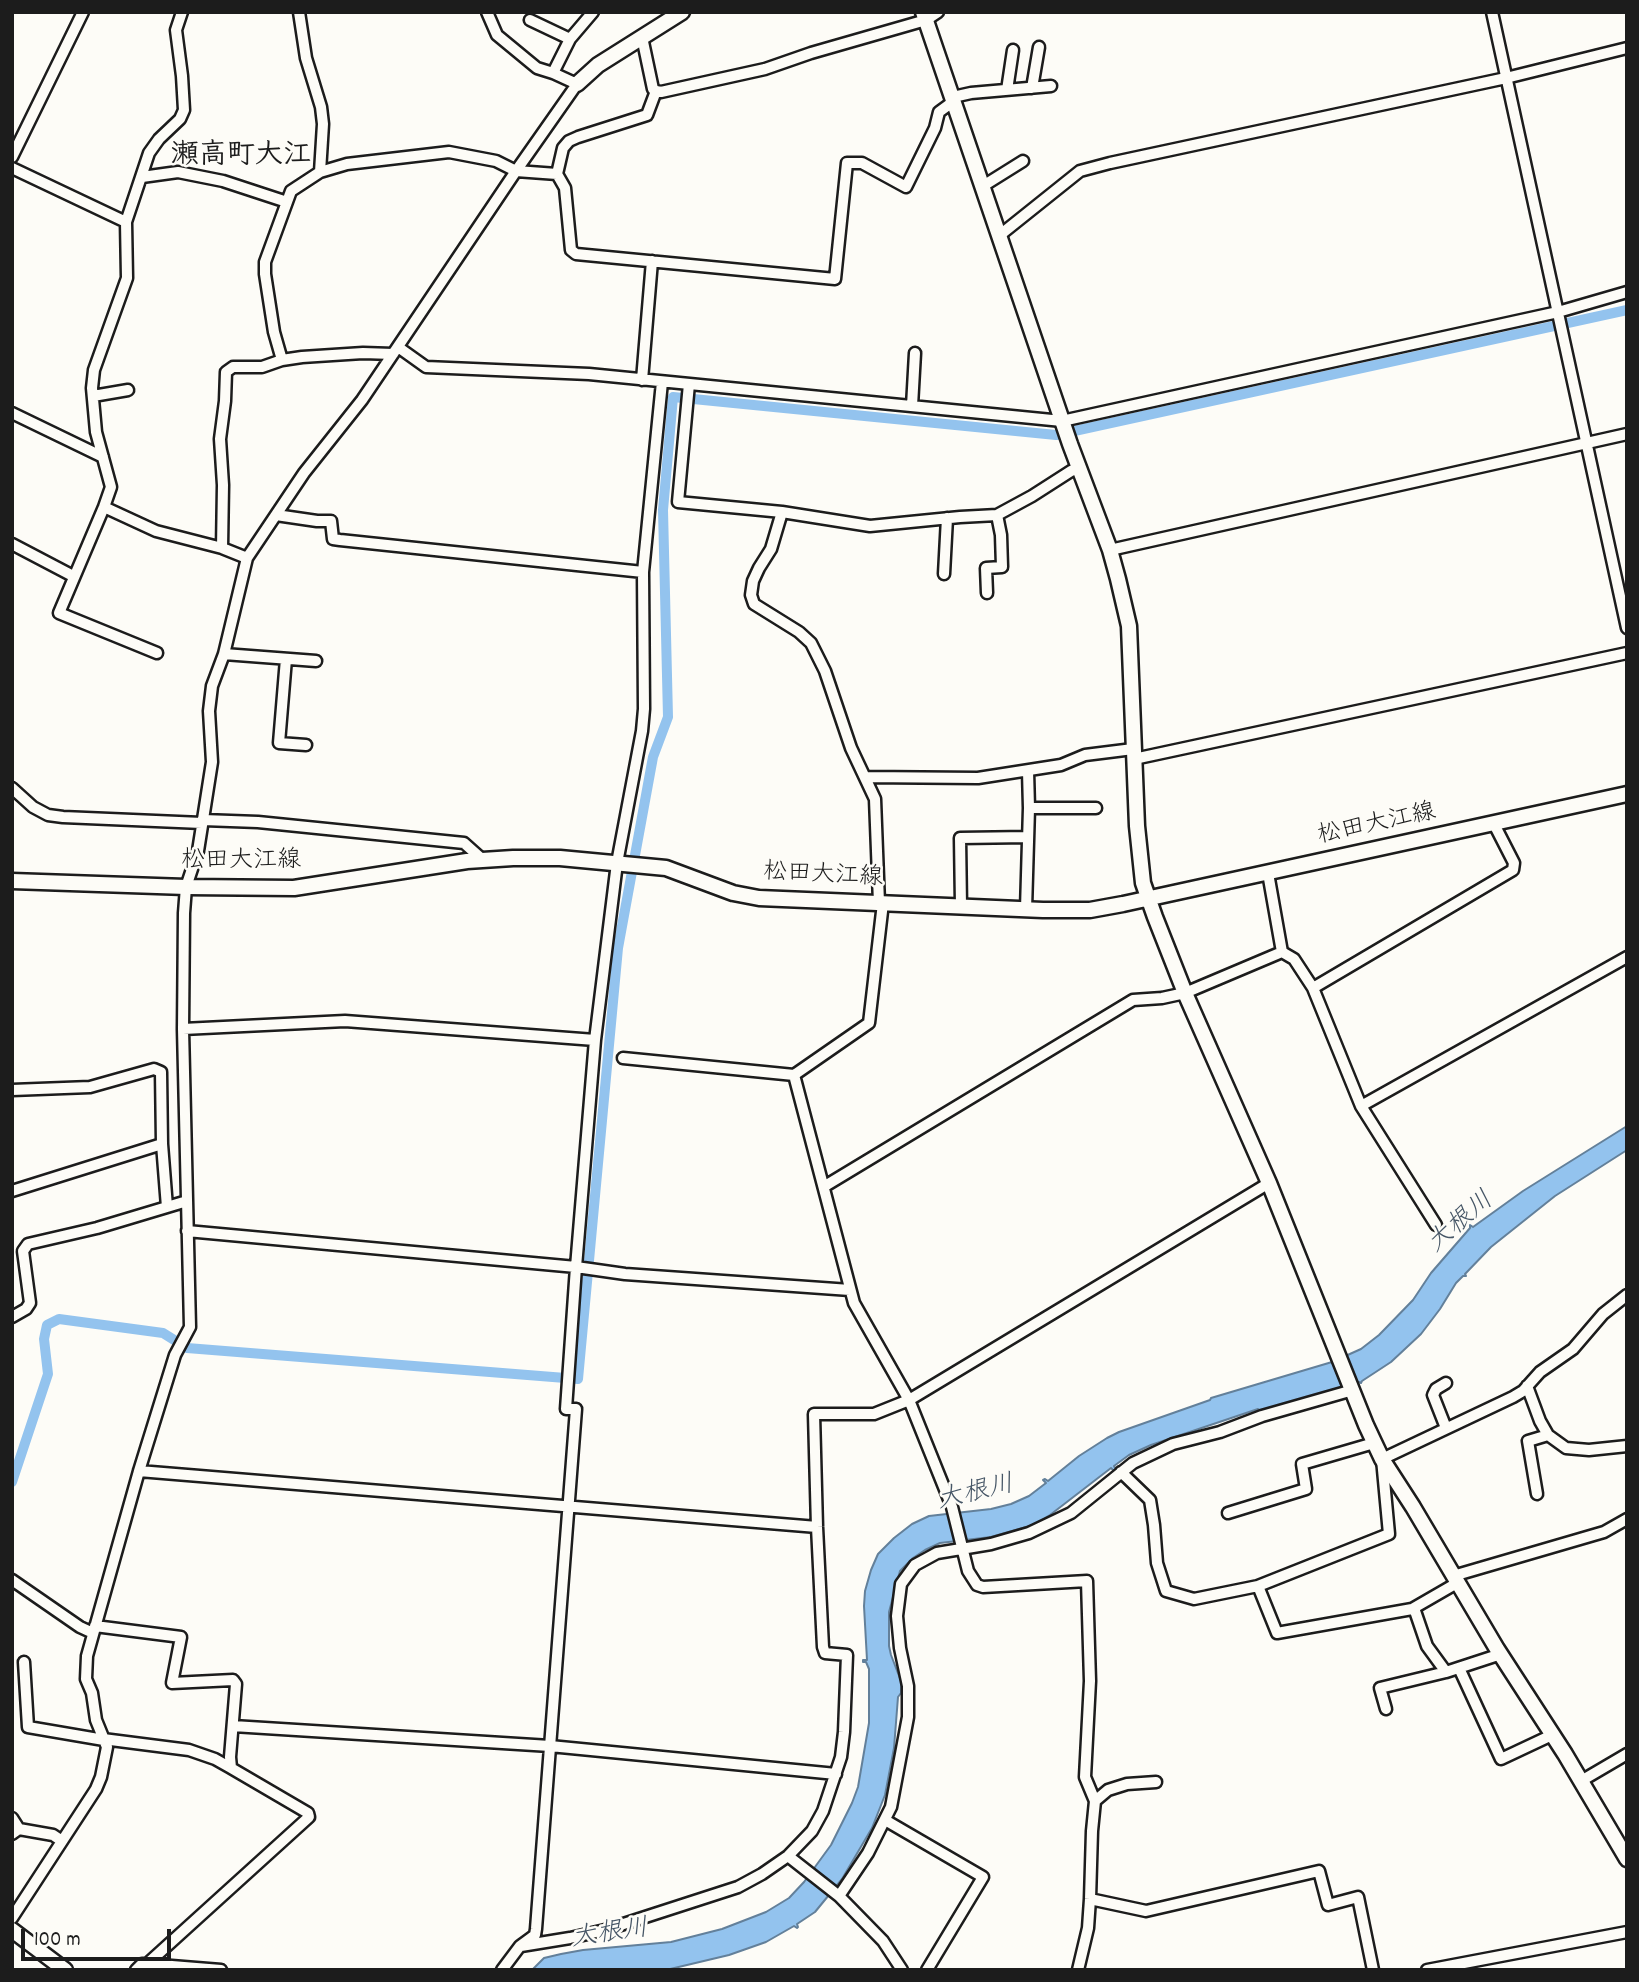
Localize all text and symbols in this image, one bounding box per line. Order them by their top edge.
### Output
district label: 瀬高町大江 [171,141,311,175]
street label: 松田大江線 [1315,799,1439,853]
street label: 松田大江線 [181,849,301,877]
street label: 松田大江線 [762,859,884,895]
water label: 大根川 [1422,1187,1502,1261]
water label: 大根川 [934,1471,1018,1519]
water label: 大根川 [569,1915,651,1957]
scale bar [24,1916,175,1960]
text: 100 m [34,1926,81,1956]

